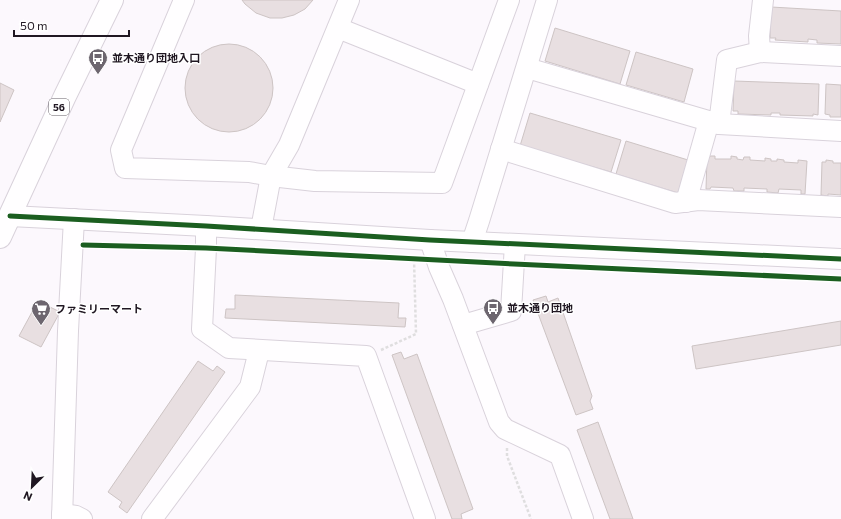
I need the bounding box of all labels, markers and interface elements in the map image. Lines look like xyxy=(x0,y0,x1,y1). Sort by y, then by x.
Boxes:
scale bar xyxy=(14,12,129,38)
text: 50 m xyxy=(20,18,48,32)
bus stop icon: 並木通り団地入口 xyxy=(87,47,109,75)
place label: 並木通り団地入口 xyxy=(112,51,200,64)
road number: 56 xyxy=(49,99,69,115)
bus stop icon: 並木通り団地 xyxy=(482,297,504,325)
supermarket icon: ファミリーマート xyxy=(30,298,52,326)
place label: 並木通り団地 xyxy=(507,301,573,314)
place label: ファミリーマート xyxy=(55,302,143,315)
north arrow xyxy=(12,467,52,507)
text: N xyxy=(21,489,34,504)

